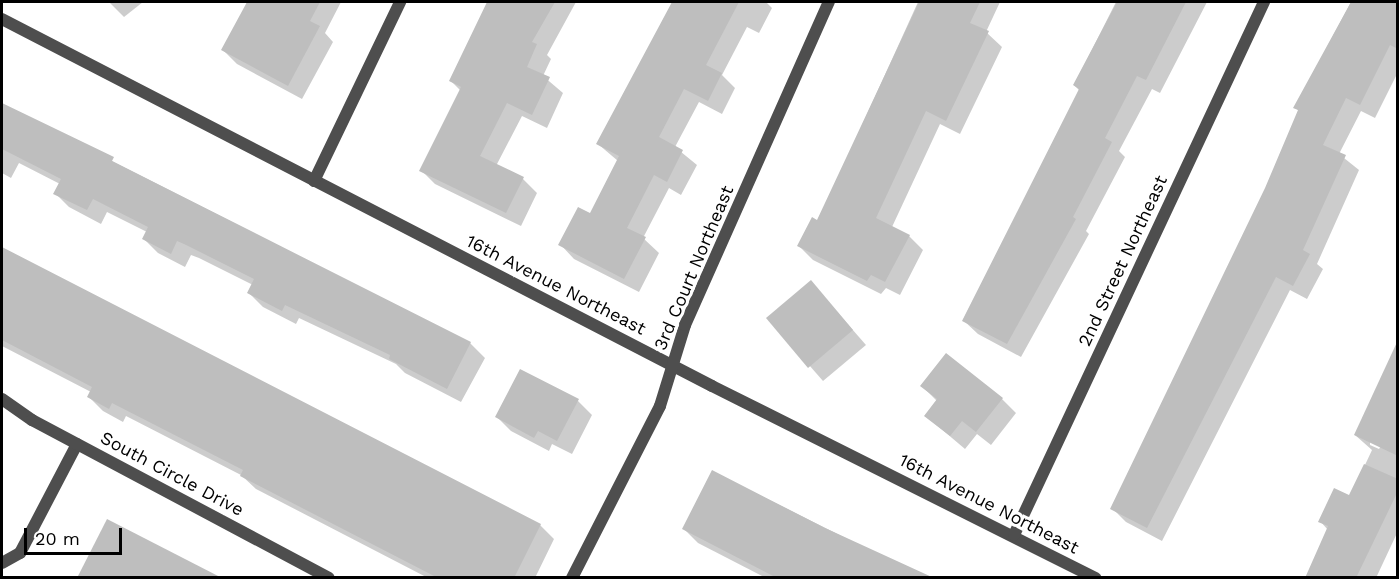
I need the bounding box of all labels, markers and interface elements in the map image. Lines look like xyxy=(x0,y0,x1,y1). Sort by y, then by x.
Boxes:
street label: 2nd Street Northeast xyxy=(1074,172,1172,350)
street label: 3rd Court Northeast xyxy=(650,182,738,354)
street label: 16th Avenue Northeast xyxy=(462,230,650,340)
street label: South Circle Drive xyxy=(97,427,247,521)
street label: 16th Avenue Northeast xyxy=(895,449,1083,559)
scale bar xyxy=(27,516,124,554)
text: 20 m xyxy=(35,528,80,549)

